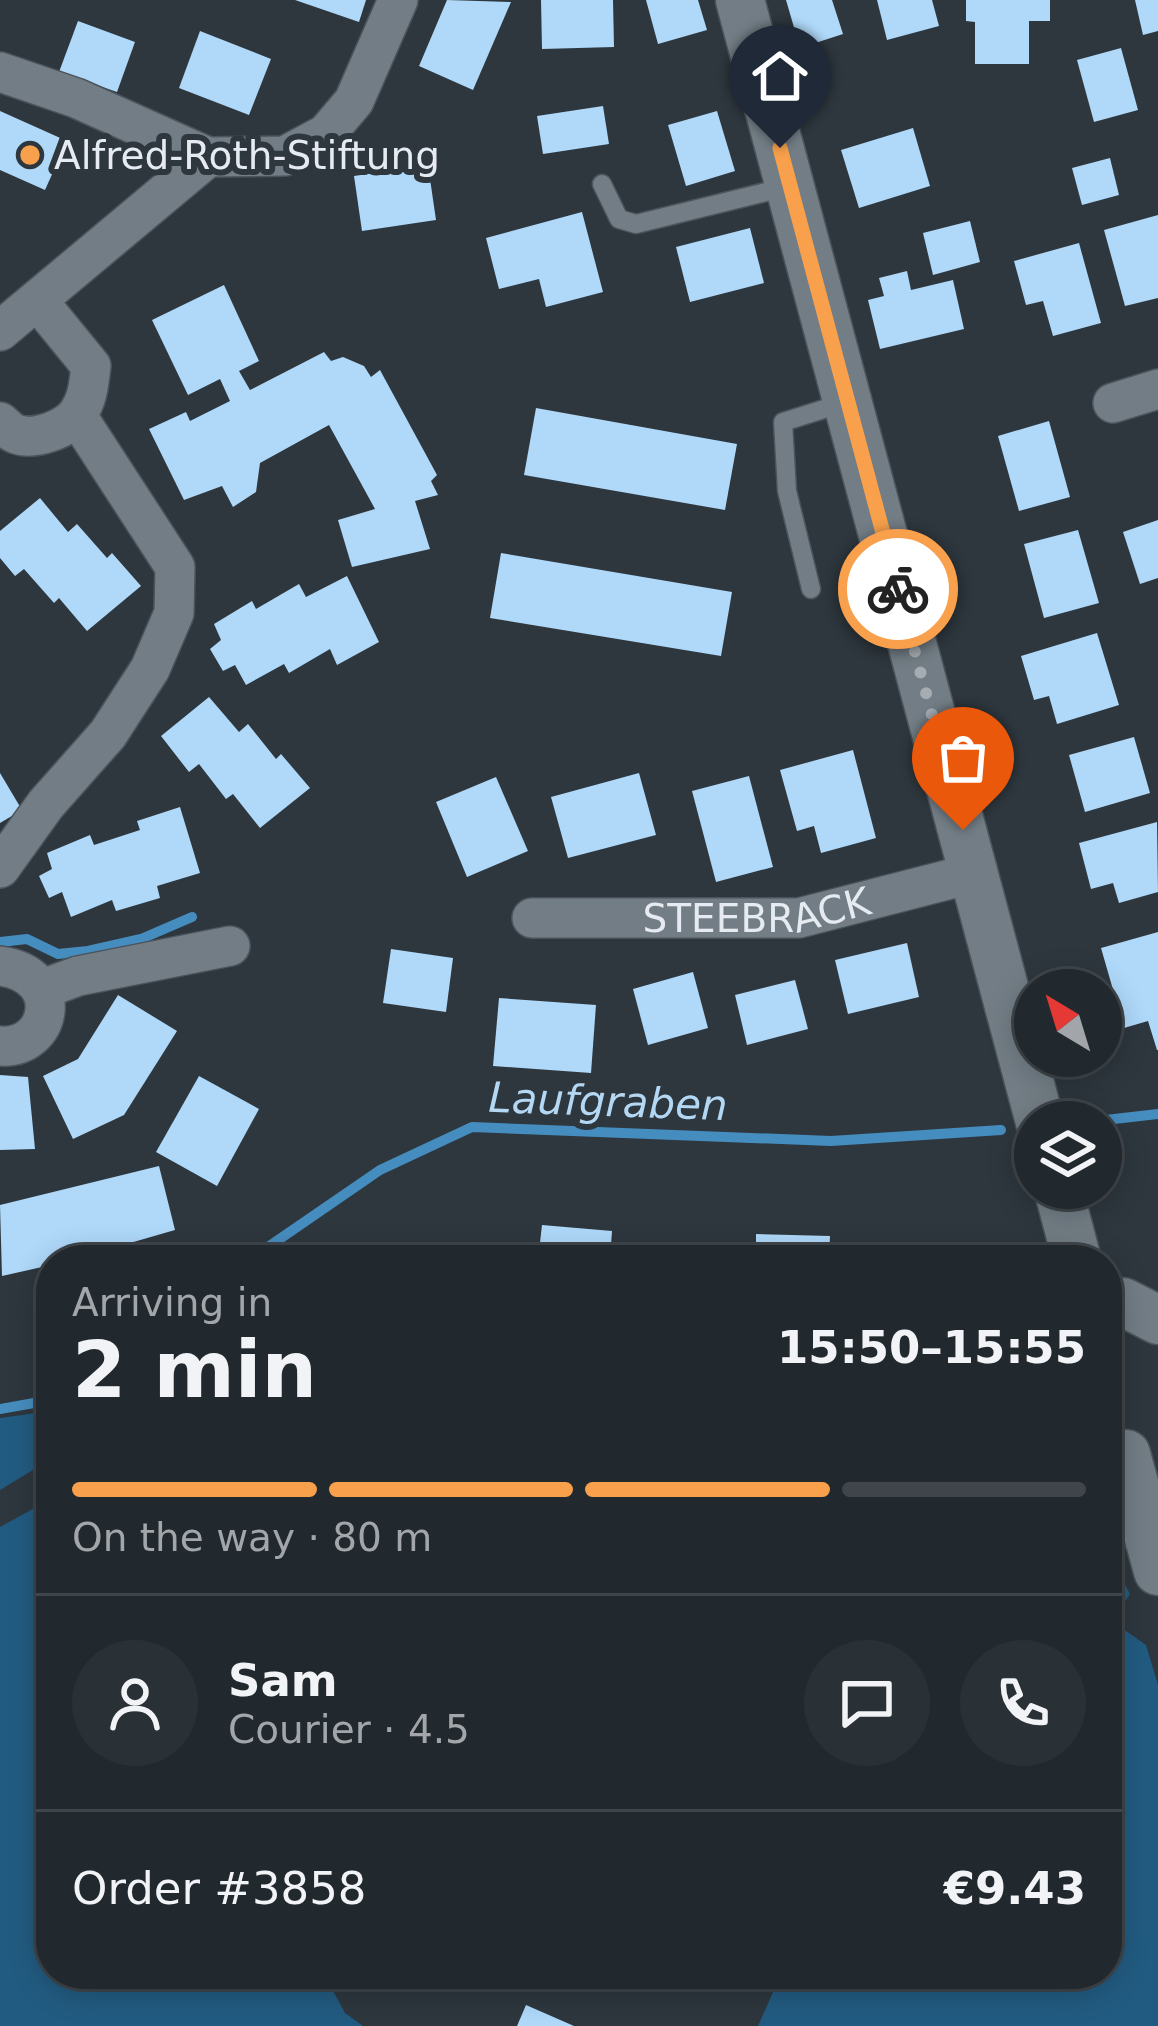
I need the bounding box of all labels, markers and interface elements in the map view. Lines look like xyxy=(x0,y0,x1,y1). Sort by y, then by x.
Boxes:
pin xyxy=(729,25,831,148)
icon: home xyxy=(747,43,813,109)
place label: Alfred-Roth-Stiftung xyxy=(54,133,440,178)
marker: Alfred-Roth-Stiftung xyxy=(17,142,43,168)
courier xyxy=(838,529,958,649)
icon: bike xyxy=(865,556,931,622)
pin xyxy=(912,707,1014,830)
icon: bag xyxy=(930,725,996,791)
street label: STEEBRACK xyxy=(642,878,876,942)
north arrow xyxy=(1014,969,1122,1077)
map controls xyxy=(1014,969,1122,1209)
water label: Laufgraben xyxy=(488,1073,728,1130)
button: layers xyxy=(1014,1101,1122,1209)
text: Arriving in xyxy=(72,1280,272,1325)
text: 15:50–15:55 xyxy=(777,1321,1086,1374)
text: 2 min xyxy=(72,1325,317,1415)
text: On the way · 80 m xyxy=(72,1515,432,1560)
button: person xyxy=(72,1640,198,1766)
button: chat xyxy=(804,1640,930,1766)
button: phone xyxy=(960,1640,1086,1766)
text: Sam xyxy=(228,1654,338,1707)
text: Courier · 4.5 xyxy=(228,1707,470,1752)
text: Order #3858 xyxy=(72,1862,366,1915)
text: €9.43 xyxy=(944,1862,1086,1915)

